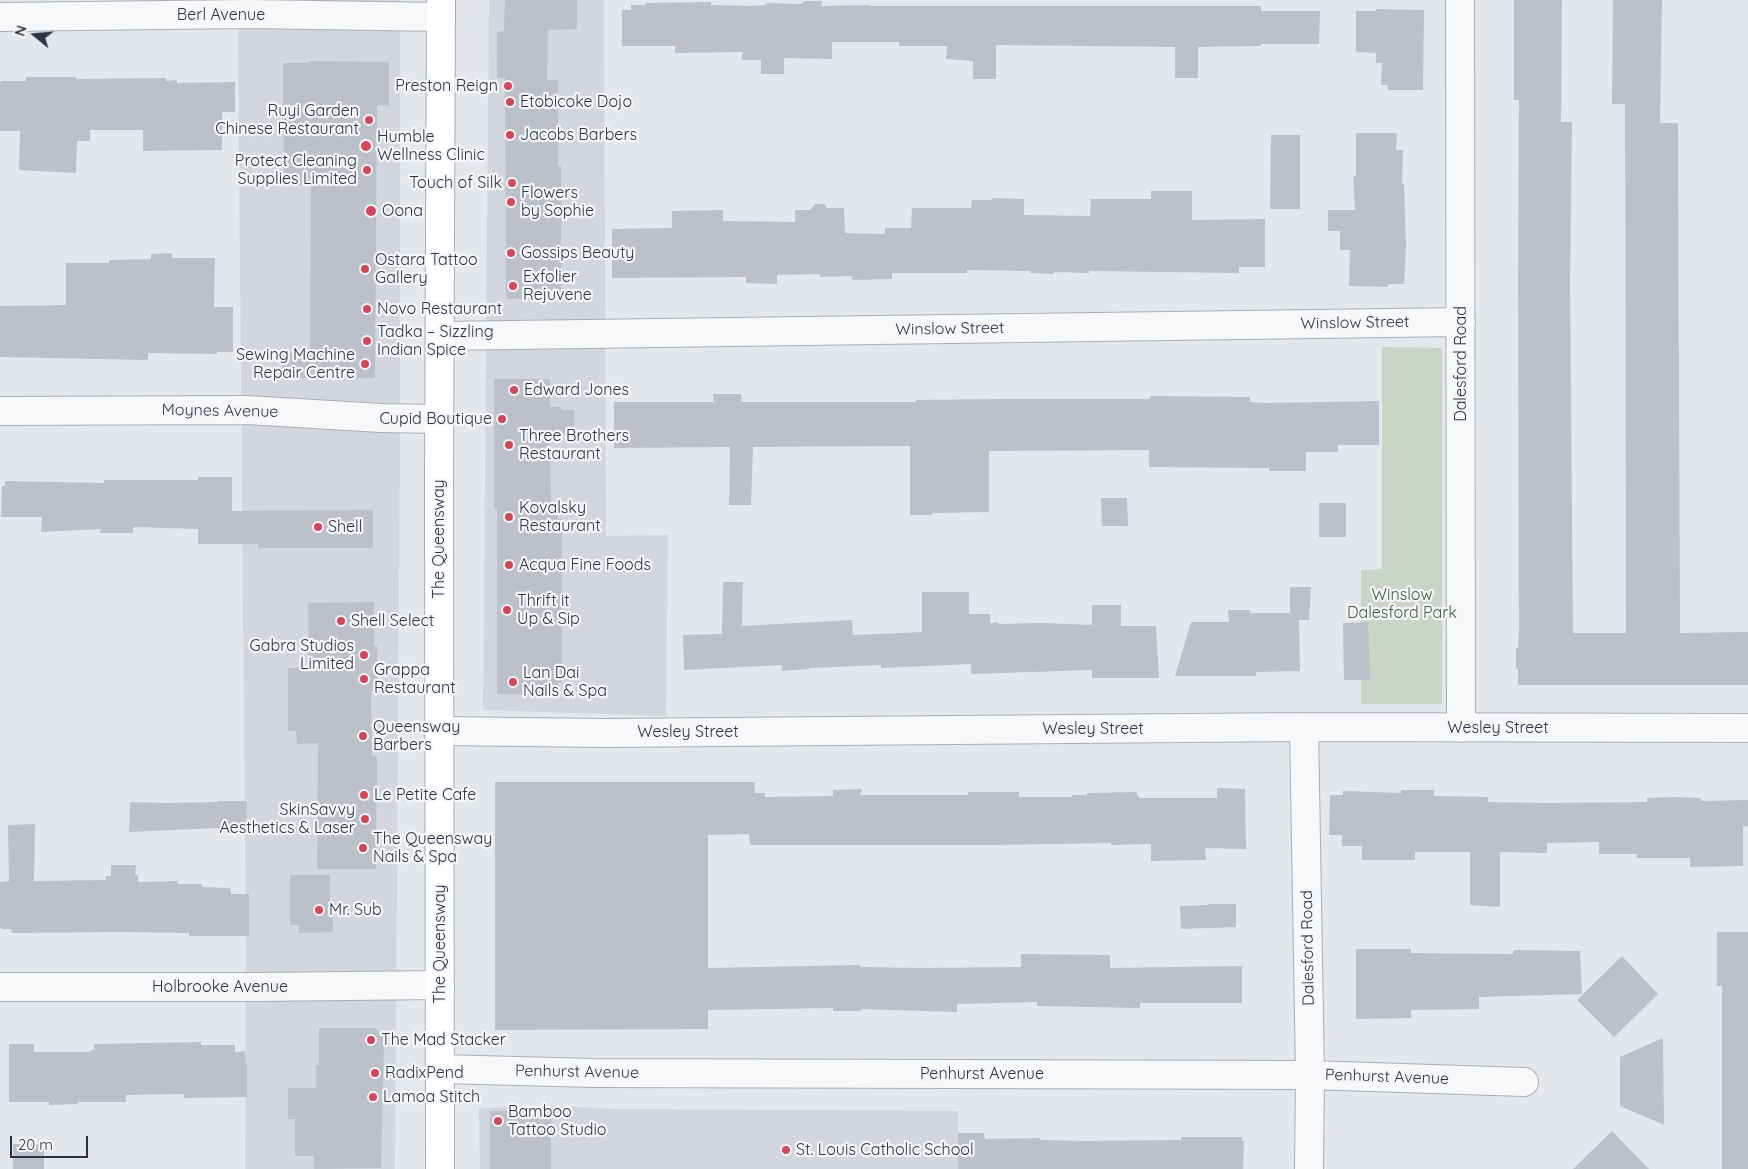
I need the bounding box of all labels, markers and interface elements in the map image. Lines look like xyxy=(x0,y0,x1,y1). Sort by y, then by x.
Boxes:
street label: Berl Avenue xyxy=(177,5,265,25)
north arrow xyxy=(10,10,60,60)
text: N xyxy=(11,23,31,38)
place label: Preston Reign xyxy=(395,76,498,96)
marker: Preston Reign xyxy=(502,80,514,92)
place label: Etobicoke Dojo xyxy=(520,92,632,112)
marker: Etobicoke Dojo xyxy=(504,96,516,108)
place label: Ruyi Garden Chinese Restaurant xyxy=(215,101,359,139)
marker: Ruyi Garden Chinese Restaurant xyxy=(363,114,375,126)
place label: Jacobs Barbers xyxy=(520,125,637,145)
place label: Humble Wellness Clinic xyxy=(377,127,485,165)
marker: Jacobs Barbers xyxy=(504,129,516,141)
marker: Humble Wellness Clinic xyxy=(359,139,373,153)
place label: Protect Cleaning Supplies Limited xyxy=(235,151,357,189)
marker: Protect Cleaning Supplies Limited xyxy=(361,164,373,176)
place label: Touch of Silk xyxy=(409,173,502,193)
marker: Touch of Silk xyxy=(506,177,518,189)
place label: Flowers by Sophie xyxy=(521,183,594,221)
marker: Flowers by Sophie xyxy=(505,196,517,208)
place label: Oona xyxy=(382,201,423,221)
marker: Oona xyxy=(364,204,378,218)
place label: Gossips Beauty xyxy=(521,243,634,263)
marker: Gossips Beauty xyxy=(505,247,517,259)
place label: Ostara Tattoo Gallery xyxy=(375,250,478,288)
marker: Ostara Tattoo Gallery xyxy=(359,263,371,275)
place label: Exfolier Rejuvene xyxy=(523,267,592,305)
marker: Exfolier Rejuvene xyxy=(507,280,519,292)
place label: Novo Restaurant xyxy=(377,299,502,319)
marker: Novo Restaurant xyxy=(361,303,373,315)
street label: Dalesford Road xyxy=(1451,306,1471,422)
street label: Winslow Street xyxy=(1300,312,1410,334)
street label: Winslow Street xyxy=(895,318,1005,340)
place label: Tadka – Sizzling Indian Spice xyxy=(377,322,494,360)
marker: Tadka – Sizzling Indian Spice xyxy=(361,335,373,347)
place label: Sewing Machine Repair Centre xyxy=(236,345,355,383)
marker: Sewing Machine Repair Centre xyxy=(359,358,371,370)
place label: Edward Jones xyxy=(524,380,629,400)
marker: Edward Jones xyxy=(508,384,520,396)
street label: Moynes Avenue xyxy=(161,400,279,422)
place label: Cupid Boutique xyxy=(379,409,492,429)
marker: Cupid Boutique xyxy=(496,413,508,425)
place label: Three Brothers Restaurant xyxy=(519,426,629,464)
marker: Three Brothers Restaurant xyxy=(503,439,515,451)
street label: The Queensway xyxy=(429,479,449,599)
place label: Kovalsky Restaurant xyxy=(519,498,601,536)
marker: Kovalsky Restaurant xyxy=(503,511,515,523)
place label: Shell xyxy=(328,517,362,537)
marker: Shell xyxy=(312,521,324,533)
place label: Acqua Fine Foods xyxy=(519,555,651,575)
marker: Acqua Fine Foods xyxy=(503,559,515,571)
park label: Winslow Dalesford Park xyxy=(1347,585,1457,623)
place label: Thrift it Up & Sip xyxy=(517,591,580,629)
marker: Thrift it Up & Sip xyxy=(501,604,513,616)
place label: Shell Select xyxy=(351,611,434,631)
marker: Shell Select xyxy=(335,615,347,627)
place label: Gabra Studios Limited xyxy=(249,636,354,674)
marker: Gabra Studios Limited xyxy=(358,649,370,661)
place label: Grappa Restaurant xyxy=(374,660,456,698)
place label: Lan Dai Nails & Spa xyxy=(523,663,607,701)
marker: Grappa Restaurant xyxy=(358,673,370,685)
marker: Lan Dai Nails & Spa xyxy=(507,676,519,688)
place label: Queensway Barbers xyxy=(373,717,460,755)
street label: Wesley Street xyxy=(1447,718,1549,738)
street label: Wesley Street xyxy=(1042,719,1144,739)
street label: Wesley Street xyxy=(637,722,739,742)
marker: Queensway Barbers xyxy=(357,730,369,742)
place label: Le Petite Cafe xyxy=(374,785,476,805)
marker: Le Petite Cafe xyxy=(358,789,370,801)
place label: SkinSavvy Aesthetics & Laser xyxy=(219,800,355,838)
marker: SkinSavvy Aesthetics & Laser xyxy=(359,813,371,825)
place label: The Queensway Nails & Spa xyxy=(373,829,492,867)
marker: The Queensway Nails & Spa xyxy=(357,842,369,854)
street label: The Queensway xyxy=(430,884,450,1004)
street label: Dalesford Road xyxy=(1297,890,1319,1006)
place label: Mr. Sub xyxy=(329,900,382,920)
marker: Mr. Sub xyxy=(313,904,325,916)
street label: Holbrooke Avenue xyxy=(152,977,288,997)
place label: The Mad Stacker xyxy=(381,1030,506,1050)
marker: The Mad Stacker xyxy=(365,1034,377,1046)
street label: Penhurst Avenue xyxy=(515,1061,639,1083)
place label: RadixPend xyxy=(385,1063,464,1083)
street label: Penhurst Avenue xyxy=(920,1064,1044,1084)
street label: Penhurst Avenue xyxy=(1325,1065,1449,1089)
marker: RadixPend xyxy=(369,1067,381,1079)
place label: Lamoa Stitch xyxy=(383,1087,480,1107)
marker: Lamoa Stitch xyxy=(367,1091,379,1103)
place label: Bamboo Tattoo Studio xyxy=(508,1102,607,1140)
marker: Bamboo Tattoo Studio xyxy=(492,1115,504,1127)
scale bar xyxy=(12,1126,90,1158)
text: 20 m xyxy=(18,1135,53,1154)
place label: St. Louis Catholic School xyxy=(796,1140,974,1160)
marker: St. Louis Catholic School xyxy=(780,1144,792,1156)

